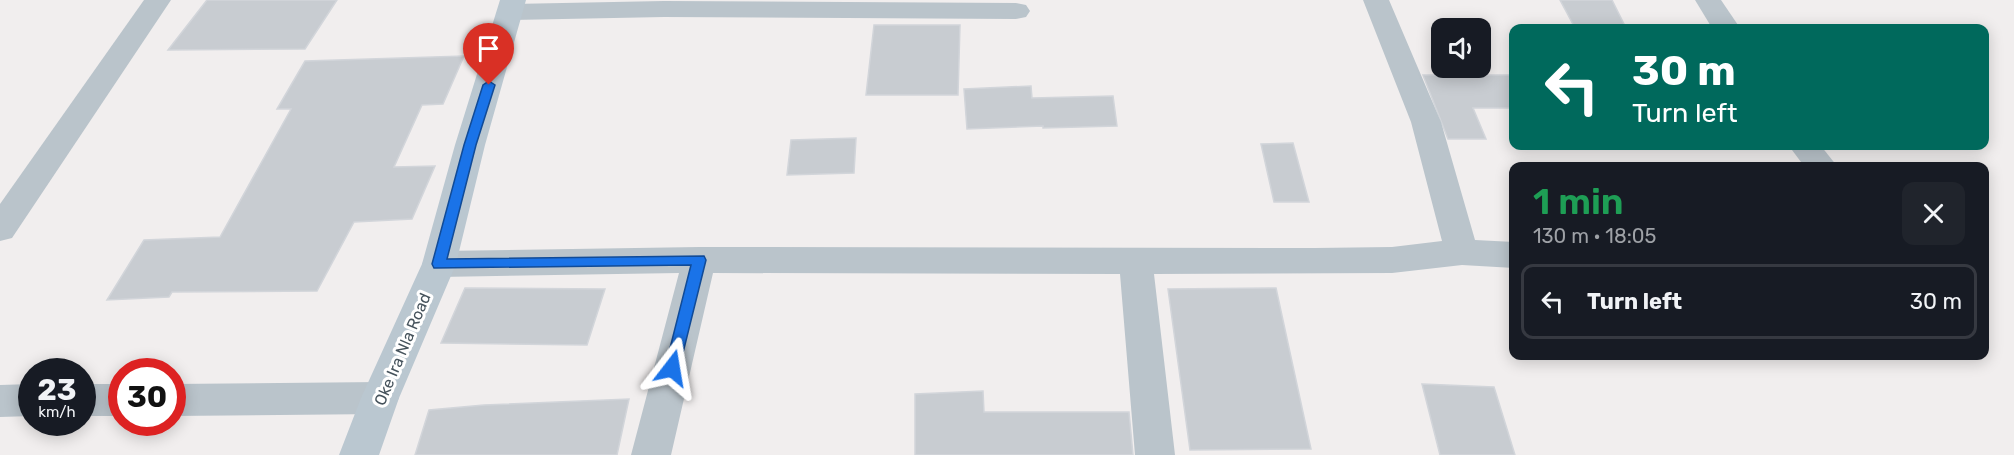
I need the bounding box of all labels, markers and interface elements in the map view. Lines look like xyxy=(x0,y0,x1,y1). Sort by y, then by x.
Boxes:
map controls xyxy=(1431,18,1491,78)
button: sound xyxy=(1431,18,1491,78)
pin xyxy=(463,23,514,85)
icon: arrive xyxy=(472,32,505,65)
text: 30 m xyxy=(1632,46,1736,96)
icon: left xyxy=(1533,48,1611,126)
text: Turn left xyxy=(1632,97,1737,129)
text: 1 min xyxy=(1533,180,1624,223)
button: close xyxy=(1902,182,1965,245)
text: 130 m · 18:05 xyxy=(1533,224,1656,248)
icon: left xyxy=(1536,285,1569,318)
text: Turn left xyxy=(1587,288,1682,315)
text: 30 m xyxy=(1910,288,1962,315)
street label: Oke Ira Nla Road xyxy=(370,290,435,408)
position arrow xyxy=(640,336,704,400)
speed limit sign: 30 xyxy=(108,358,186,436)
text: 23 xyxy=(37,372,77,408)
text: km/h xyxy=(38,403,76,421)

